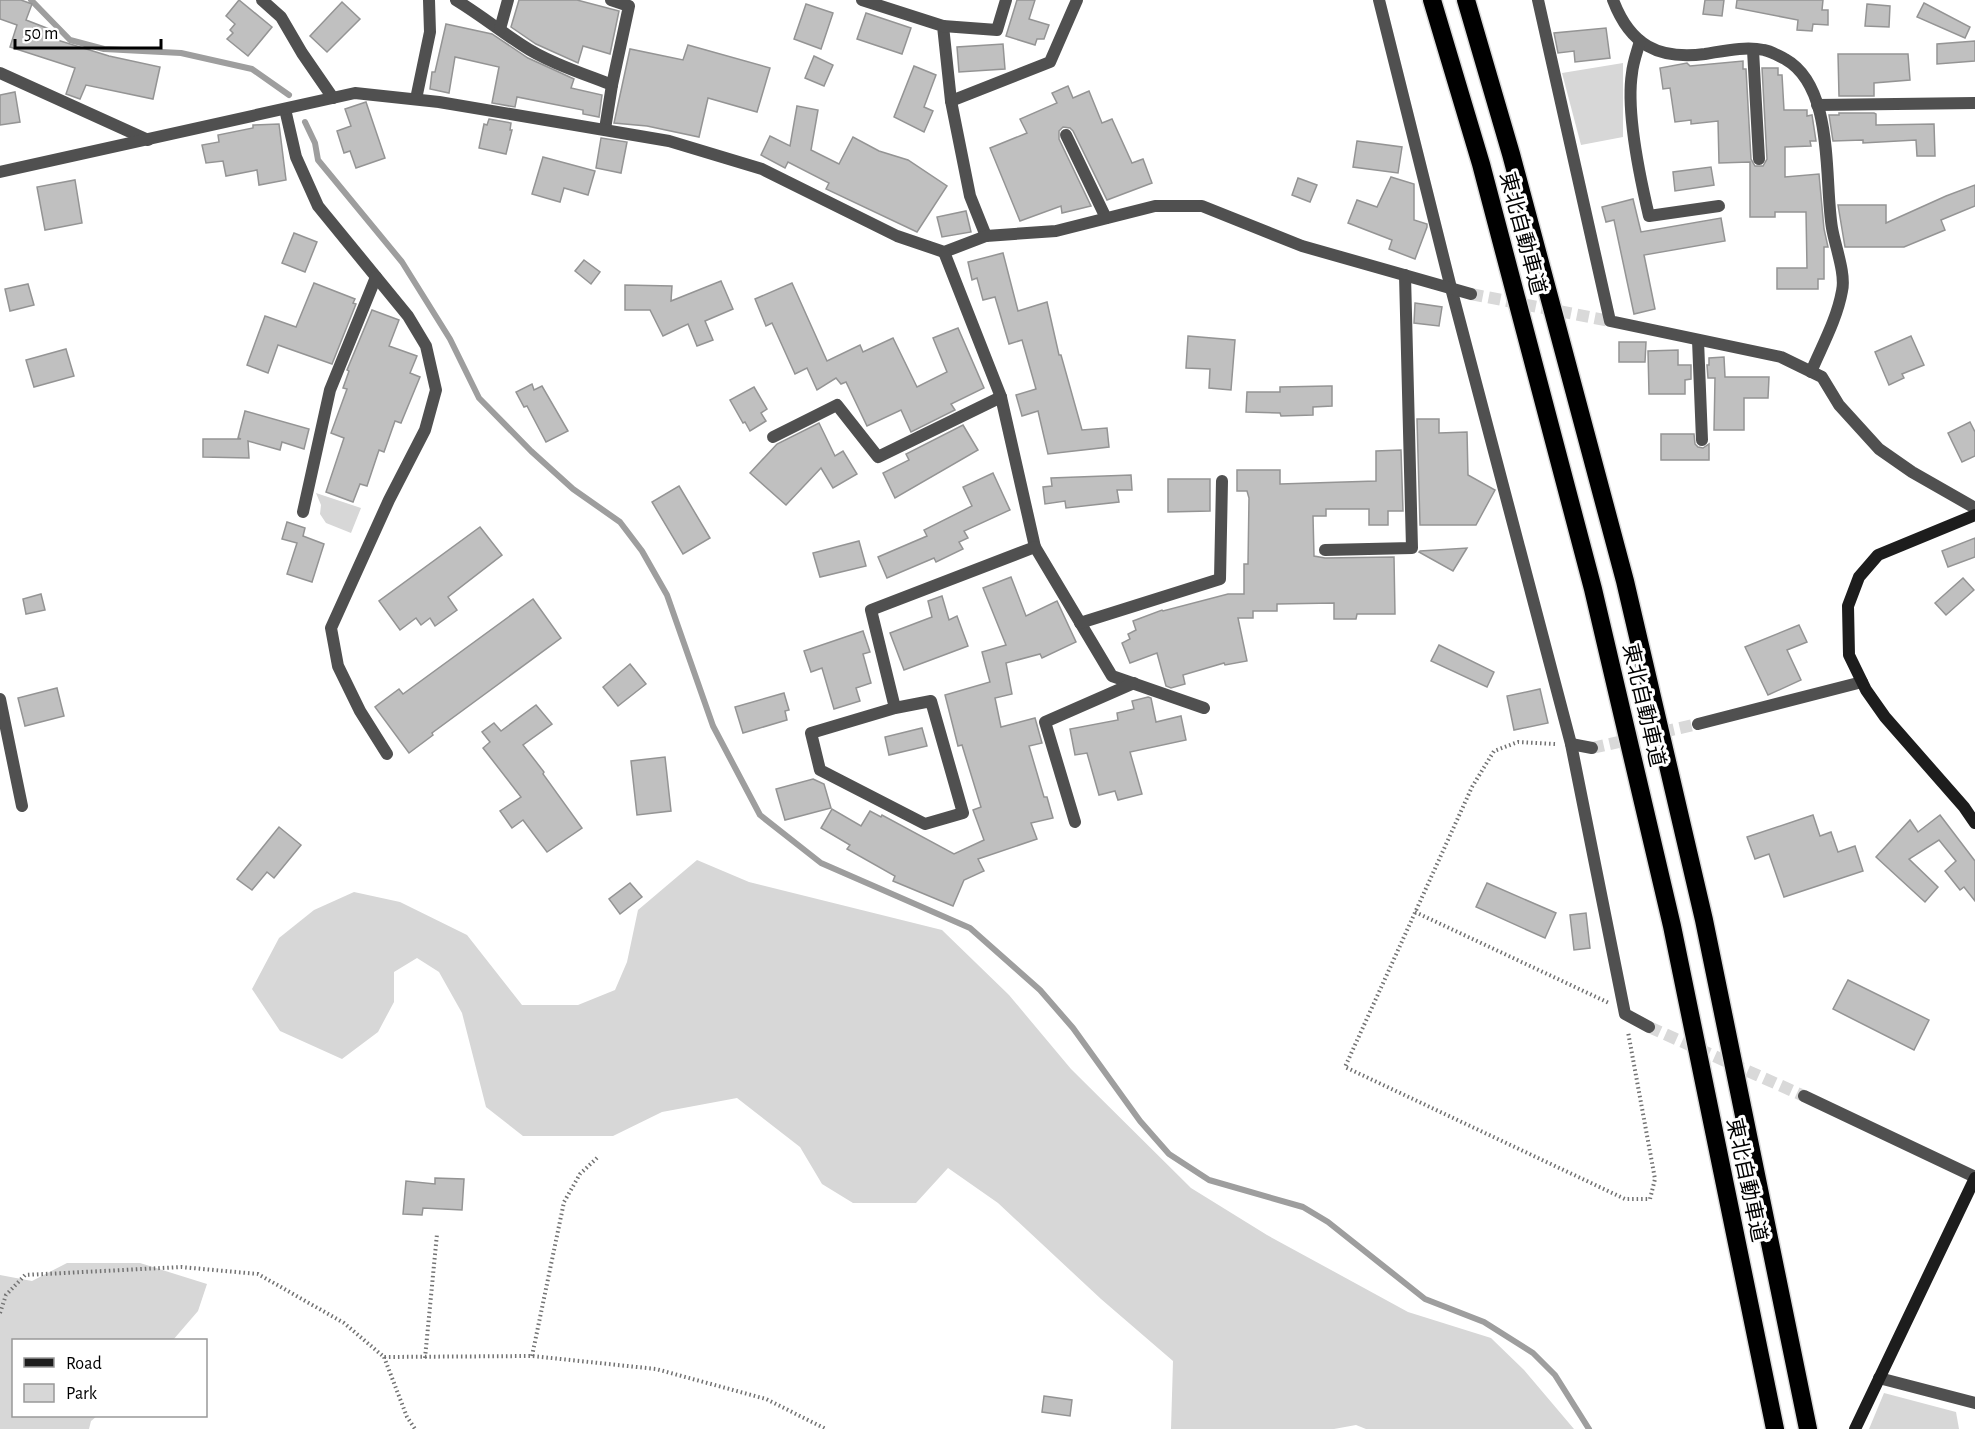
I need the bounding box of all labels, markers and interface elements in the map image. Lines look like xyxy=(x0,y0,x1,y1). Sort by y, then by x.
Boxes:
scale bar xyxy=(15,12,160,50)
text: 50 m xyxy=(24,25,58,43)
street label: 東北自動車道 xyxy=(1496,169,1550,297)
street label: 東北自動車道 xyxy=(1619,641,1669,769)
street label: 東北自動車道 xyxy=(1723,1116,1771,1244)
legend xyxy=(12,1339,207,1417)
text: Road xyxy=(66,1355,102,1373)
text: Park xyxy=(66,1385,98,1403)

